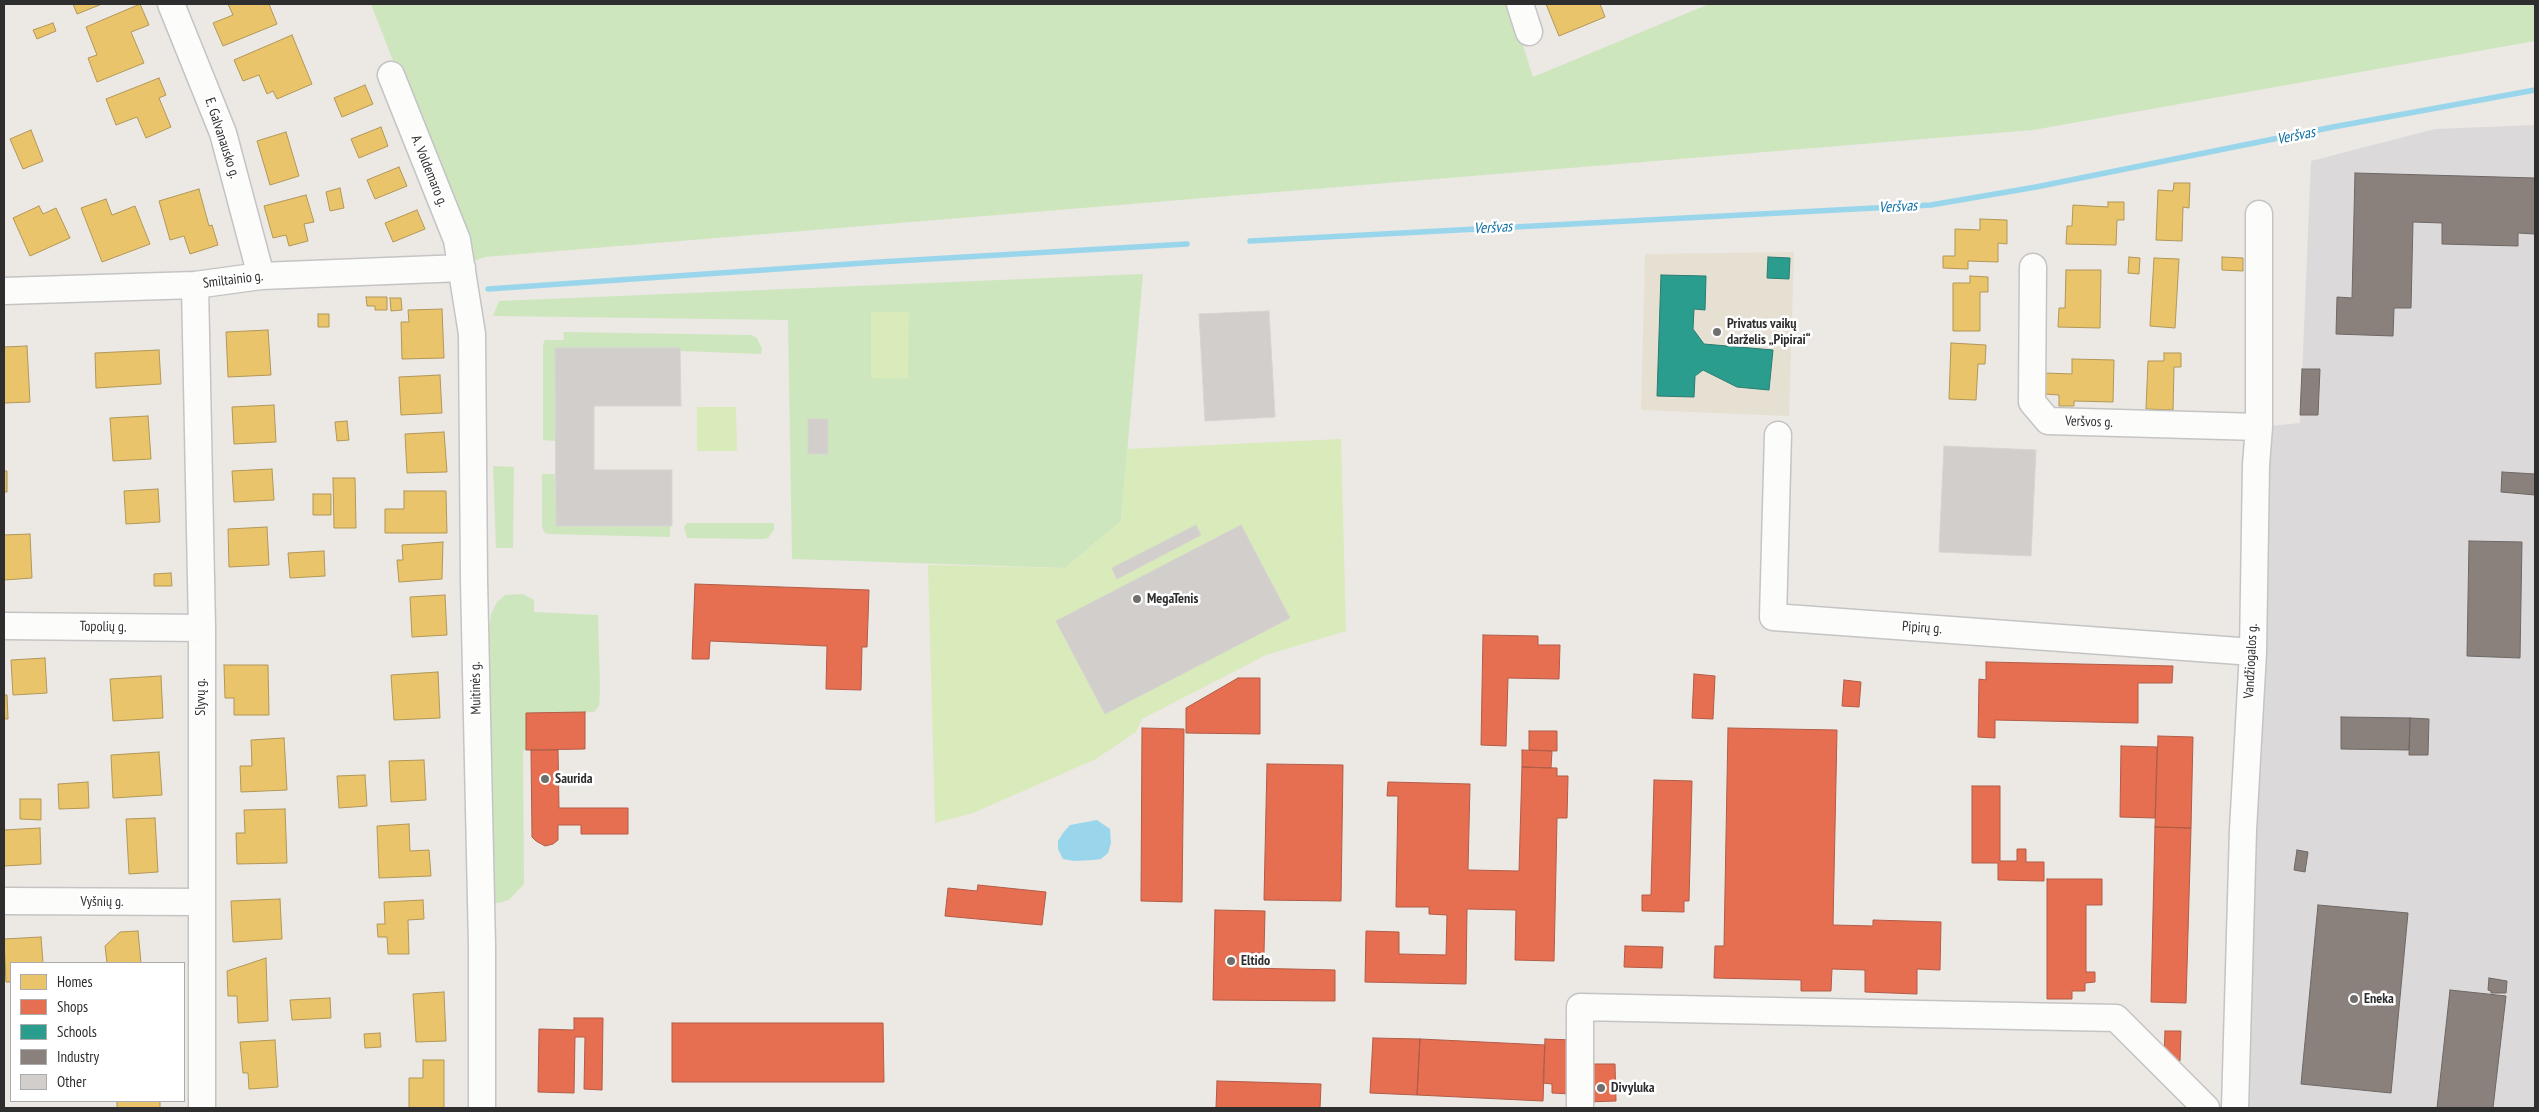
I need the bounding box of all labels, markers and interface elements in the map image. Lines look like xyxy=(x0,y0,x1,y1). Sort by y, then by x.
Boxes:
street label: E. Galvanausko g. xyxy=(201,96,243,180)
water label: Veršvas xyxy=(2275,123,2317,149)
street label: A. Voldemaro g. xyxy=(407,133,451,209)
water label: Veršvas xyxy=(1878,197,1918,217)
water label: Veršvas xyxy=(1473,218,1513,238)
street label: Smiltainio g. xyxy=(202,268,264,292)
place label: Privatus vaikų darželis „Pipirai“ xyxy=(1727,316,1811,348)
marker: Privatus vaikų darželis „Pipirai“ xyxy=(1711,326,1723,338)
street label: Veršvos g. xyxy=(2065,413,2113,431)
place label: MegaTenis xyxy=(1147,591,1198,607)
marker: MegaTenis xyxy=(1131,593,1143,605)
street label: Topolių g. xyxy=(79,618,127,636)
street label: Pipirų g. xyxy=(1902,618,1942,638)
street label: Vandžiogalos g. xyxy=(2241,623,2261,699)
street label: Muitinės g. xyxy=(467,661,485,715)
street label: Slyvų g. xyxy=(193,678,209,716)
place label: Saurida xyxy=(555,771,592,787)
marker: Saurida xyxy=(539,773,551,785)
street label: Vyšnių g. xyxy=(80,894,124,910)
place label: Eltido xyxy=(1241,953,1270,969)
marker: Eltido xyxy=(1225,955,1237,967)
legend xyxy=(10,962,185,1102)
text: Homes xyxy=(57,972,93,991)
place label: Eneka xyxy=(2364,991,2394,1007)
marker: Eneka xyxy=(2348,993,2360,1005)
text: Shops xyxy=(57,997,88,1016)
text: Schools xyxy=(57,1022,97,1041)
text: Industry xyxy=(57,1047,99,1066)
text: Other xyxy=(57,1072,86,1091)
place label: Divyluka xyxy=(1611,1080,1655,1096)
marker: Divyluka xyxy=(1595,1082,1607,1094)

